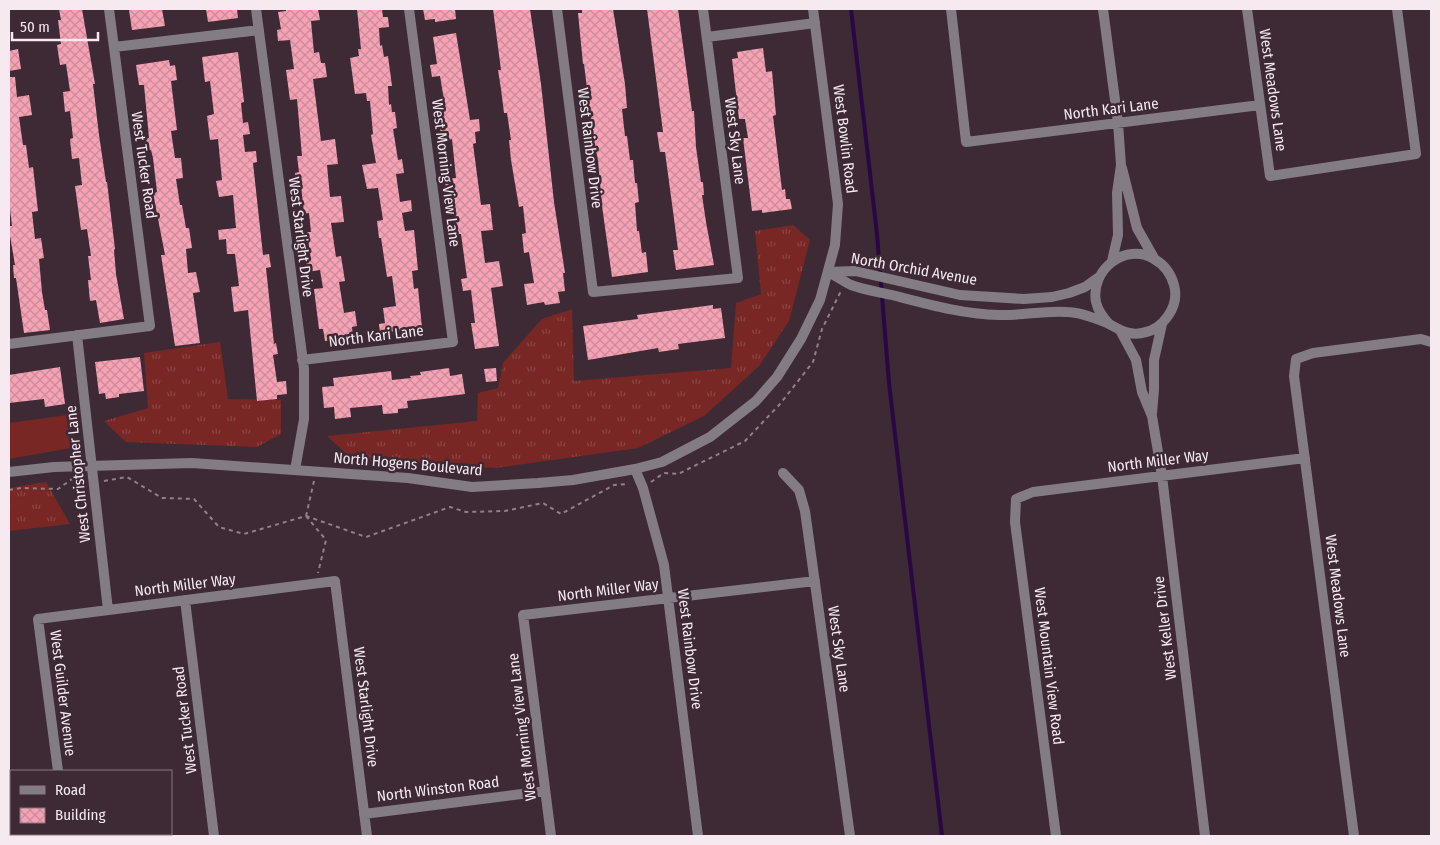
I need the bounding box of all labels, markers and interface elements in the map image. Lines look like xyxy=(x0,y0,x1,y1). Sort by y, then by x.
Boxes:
scale bar xyxy=(12,10,99,42)
text: 50 m xyxy=(20,18,50,36)
street label: West Meadows Lane xyxy=(1255,28,1291,152)
street label: West Bowlin Road xyxy=(829,84,861,194)
street label: West Rainbow Drive xyxy=(574,87,606,209)
street label: North Kari Lane xyxy=(1063,94,1159,124)
street label: West Sky Lane xyxy=(721,97,749,185)
street label: West Morning View Lane xyxy=(428,98,464,248)
street label: West Tucker Road xyxy=(128,110,160,220)
street label: West Starlight Drive xyxy=(285,176,317,298)
street label: North Orchid Avenue xyxy=(850,249,978,289)
street label: North Kari Lane xyxy=(328,321,424,351)
street label: West Christopher Lane xyxy=(62,404,94,544)
street label: North Miller Way xyxy=(1106,446,1210,476)
street label: North Hogens Boulevard xyxy=(333,449,483,479)
street label: West Meadows Lane xyxy=(1322,534,1354,658)
street label: North Miller Way xyxy=(133,570,237,600)
street label: North Miller Way xyxy=(556,575,660,605)
street label: West Keller Drive xyxy=(1150,575,1180,681)
street label: West Mountain View Road xyxy=(1030,586,1068,746)
street label: West Rainbow Drive xyxy=(674,588,706,710)
street label: West Sky Lane xyxy=(824,605,854,693)
street label: West Guilder Avenue xyxy=(46,629,80,757)
street label: West Starlight Drive xyxy=(350,646,382,768)
street label: West Morning View Lane xyxy=(504,652,540,802)
street label: West Tucker Road xyxy=(169,665,201,775)
legend xyxy=(10,770,172,835)
street label: North Winston Road xyxy=(376,773,500,805)
text: Road xyxy=(55,781,86,799)
text: Building xyxy=(55,806,106,824)

